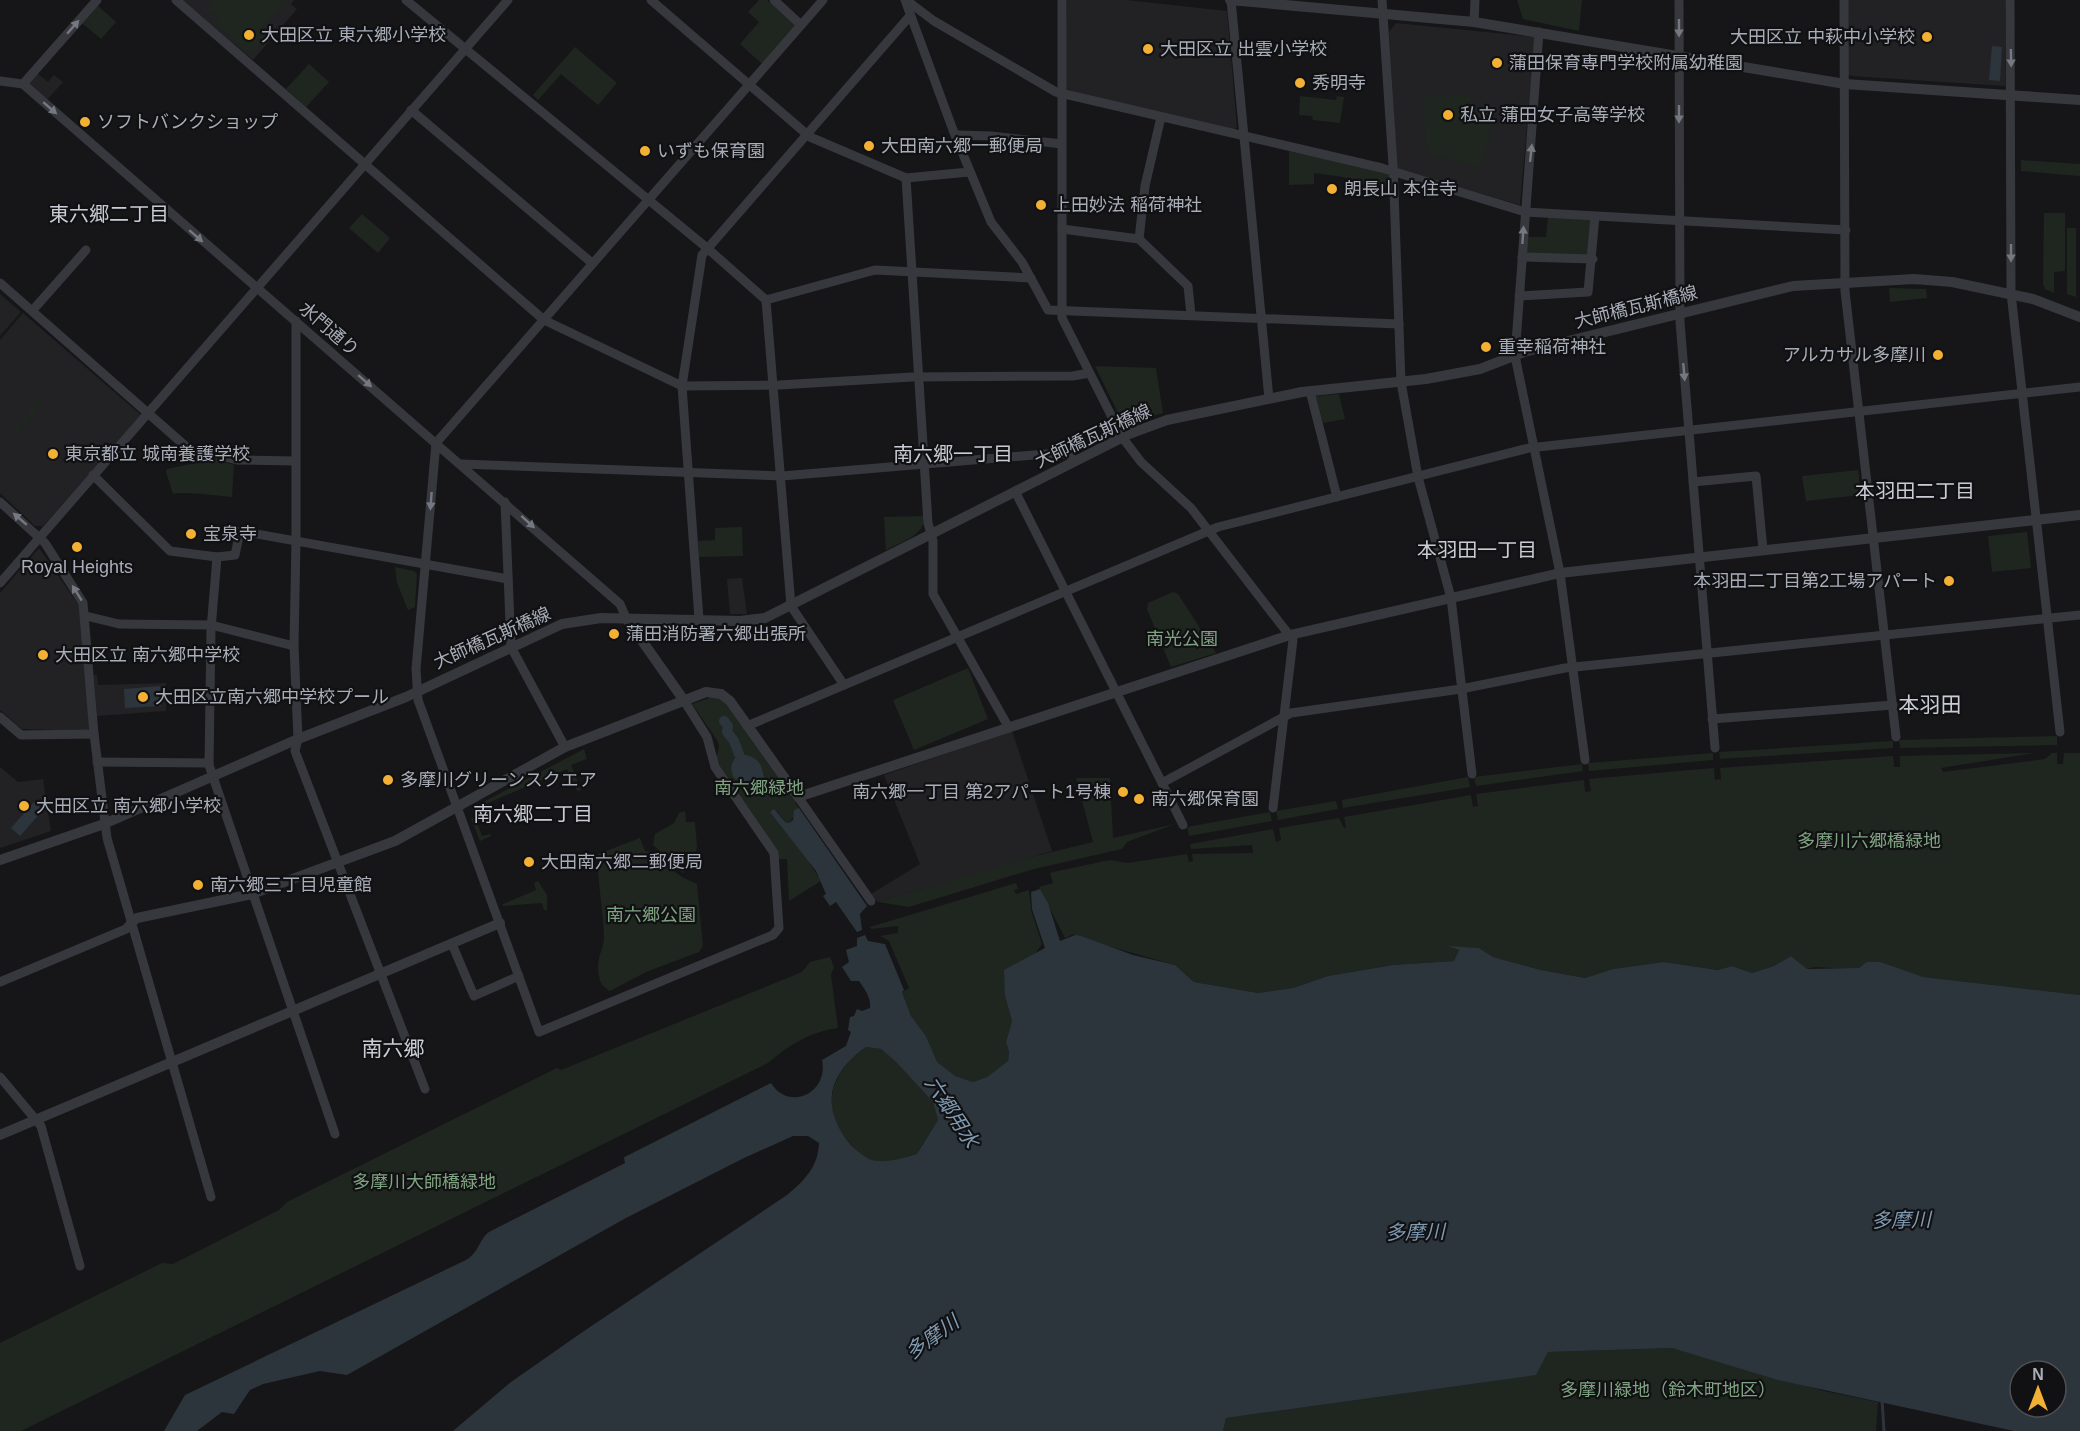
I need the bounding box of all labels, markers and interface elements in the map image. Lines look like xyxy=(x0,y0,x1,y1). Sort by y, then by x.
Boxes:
one-way arrow xyxy=(1674,18,1684,37)
one-way arrow xyxy=(66,20,79,35)
place label: 大田区立 東六郷小学校 xyxy=(261,25,446,45)
place label: 大田区立 中萩中小学校 xyxy=(1730,27,1915,47)
marker: 大田区立 東六郷小学校 xyxy=(242,28,256,42)
marker: 大田区立 中萩中小学校 xyxy=(1920,30,1934,44)
place label: 大田区立 出雲小学校 xyxy=(1160,39,1327,59)
marker: 大田区立 出雲小学校 xyxy=(1141,42,1155,56)
one-way arrow xyxy=(2006,49,2016,68)
place label: 蒲田保育専門学校附属幼稚園 xyxy=(1509,53,1743,73)
marker: 蒲田保育専門学校附属幼稚園 xyxy=(1490,56,1504,70)
place label: 秀明寺 xyxy=(1312,73,1366,93)
marker: 秀明寺 xyxy=(1293,76,1307,90)
one-way arrow xyxy=(42,101,57,114)
place label: 私立 蒲田女子高等学校 xyxy=(1460,105,1645,125)
one-way arrow xyxy=(1674,105,1684,124)
marker: 私立 蒲田女子高等学校 xyxy=(1441,108,1455,122)
place label: ソフトバンクショップ xyxy=(97,112,278,132)
marker: ソフトバンクショップ xyxy=(78,115,92,129)
place label: 大田南六郷一郵便局 xyxy=(881,136,1043,156)
marker: 大田南六郷一郵便局 xyxy=(862,139,876,153)
place label: いずも保育園 xyxy=(657,141,765,161)
marker: いずも保育園 xyxy=(638,144,652,158)
one-way arrow xyxy=(1526,144,1536,163)
place label: 朗長山 本住寺 xyxy=(1344,179,1457,199)
marker: 朗長山 本住寺 xyxy=(1325,182,1339,196)
place label: 上田妙法 稲荷神社 xyxy=(1053,195,1202,215)
marker: 上田妙法 稲荷神社 xyxy=(1034,198,1048,212)
district label: 東六郷二丁目 xyxy=(49,203,169,225)
one-way arrow xyxy=(1519,225,1528,244)
one-way arrow xyxy=(188,229,203,242)
one-way arrow xyxy=(2006,244,2016,263)
street label: 大師橋瓦斯橋線 xyxy=(1572,282,1700,332)
street label: 水門通り xyxy=(295,298,363,360)
place label: 重幸稲荷神社 xyxy=(1498,337,1606,357)
marker: 重幸稲荷神社 xyxy=(1479,340,1493,354)
place label: アルカサル多摩川 xyxy=(1783,345,1926,365)
marker: アルカサル多摩川 xyxy=(1931,348,1945,362)
one-way arrow xyxy=(1680,362,1689,381)
one-way arrow xyxy=(357,374,372,387)
street label: 大師橋瓦斯橋線 xyxy=(1032,400,1154,472)
district label: 南六郷一丁目 xyxy=(893,443,1013,465)
place label: 東京都立 城南養護学校 xyxy=(65,444,250,464)
marker: 東京都立 城南養護学校 xyxy=(46,447,60,461)
district label: 本羽田二丁目 xyxy=(1855,480,1975,502)
one-way arrow xyxy=(426,491,436,510)
one-way arrow xyxy=(13,513,28,526)
one-way arrow xyxy=(520,515,535,528)
place label: 宝泉寺 xyxy=(203,524,257,544)
marker: 宝泉寺 xyxy=(184,527,198,541)
district label: 本羽田一丁目 xyxy=(1417,539,1537,561)
marker: Royal Heights xyxy=(70,540,84,554)
place label: Royal Heights xyxy=(21,557,133,577)
place label: 本羽田二丁目第2工場アパート xyxy=(1693,571,1937,591)
marker: 本羽田二丁目第2工場アパート xyxy=(1942,574,1956,588)
one-way arrow xyxy=(72,585,83,602)
street label: 大師橋瓦斯橋線 xyxy=(430,603,554,673)
place label: 蒲田消防署六郷出張所 xyxy=(626,624,806,644)
marker: 蒲田消防署六郷出張所 xyxy=(607,627,621,641)
park label: 南光公園 xyxy=(1146,629,1218,649)
place label: 大田区立 南六郷中学校 xyxy=(55,645,240,665)
marker: 大田区立 南六郷中学校 xyxy=(36,648,50,662)
place label: 大田区立南六郷中学校プール xyxy=(155,687,389,707)
marker: 大田区立南六郷中学校プール xyxy=(136,690,150,704)
district label: 本羽田 xyxy=(1899,693,1962,716)
place label: 多摩川グリーンスクエア xyxy=(400,770,597,790)
marker: 多摩川グリーンスクエア xyxy=(381,773,395,787)
park label: 南六郷緑地 xyxy=(714,778,804,798)
place label: 南六郷一丁目 第2アパート1号棟 xyxy=(852,782,1111,802)
marker: 南六郷一丁目 第2アパート1号棟 xyxy=(1116,785,1130,799)
place label: 南六郷保育園 xyxy=(1151,789,1259,809)
marker: 南六郷保育園 xyxy=(1132,792,1146,806)
place label: 大田区立 南六郷小学校 xyxy=(36,796,221,816)
marker: 大田区立 南六郷小学校 xyxy=(17,799,31,813)
district label: 南六郷二丁目 xyxy=(473,803,593,825)
park label: 多摩川六郷橋緑地 xyxy=(1797,831,1941,851)
place label: 大田南六郷二郵便局 xyxy=(541,852,703,872)
marker: 大田南六郷二郵便局 xyxy=(522,855,536,869)
place label: 南六郷三丁目児童館 xyxy=(210,875,372,895)
marker: 南六郷三丁目児童館 xyxy=(191,878,205,892)
park label: 南六郷公園 xyxy=(606,905,696,925)
district label: 南六郷 xyxy=(362,1037,425,1060)
water label: 六郷用水 xyxy=(921,1072,984,1153)
park label: 多摩川大師橋緑地 xyxy=(352,1172,496,1192)
water label: 多摩川 xyxy=(1871,1208,1933,1232)
water label: 多摩川 xyxy=(1385,1220,1447,1244)
water label: 多摩川 xyxy=(901,1309,964,1364)
north arrow xyxy=(2008,1359,2068,1419)
text: N xyxy=(2032,1366,2044,1383)
park label: 多摩川緑地（鈴木町地区） xyxy=(1560,1380,1776,1400)

